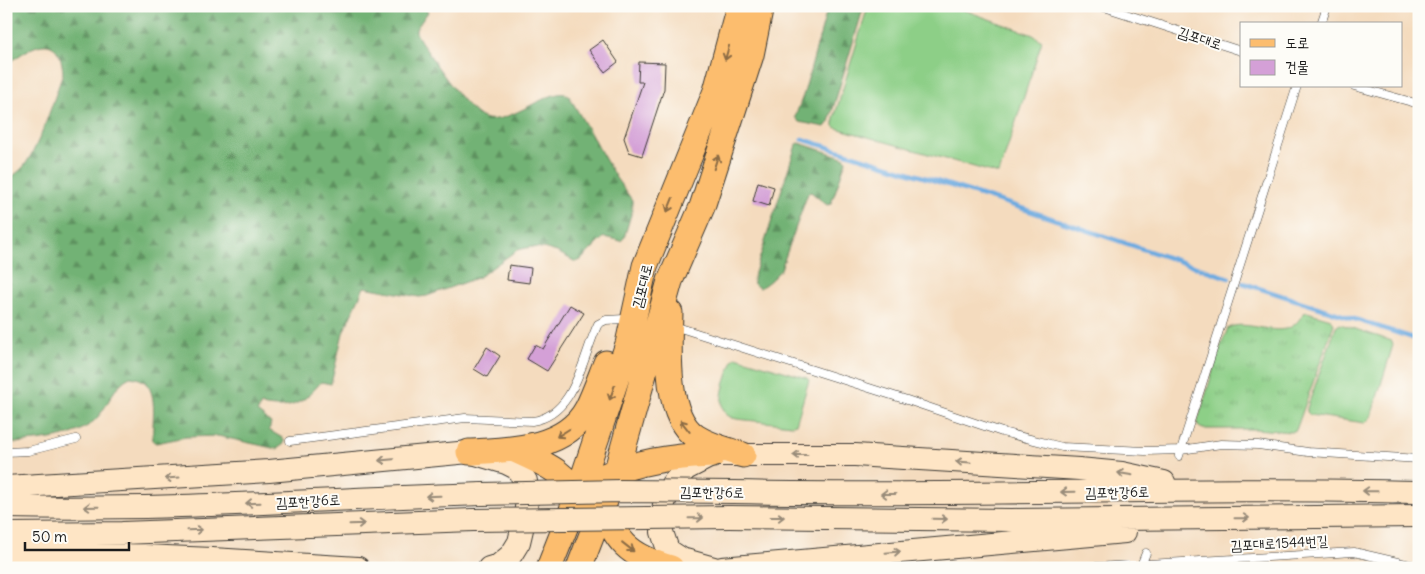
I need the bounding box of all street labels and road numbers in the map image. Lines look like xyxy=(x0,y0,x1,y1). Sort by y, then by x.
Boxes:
street label: 김포대로 xyxy=(1176,22,1224,54)
street label: 김포대로 xyxy=(628,262,656,310)
street label: 김포한강6로 xyxy=(680,482,744,502)
street label: 김포한강6로 xyxy=(1085,482,1149,502)
street label: 김포한강6로 xyxy=(275,490,341,512)
street label: 김포대로1544번길 xyxy=(1230,531,1329,555)

